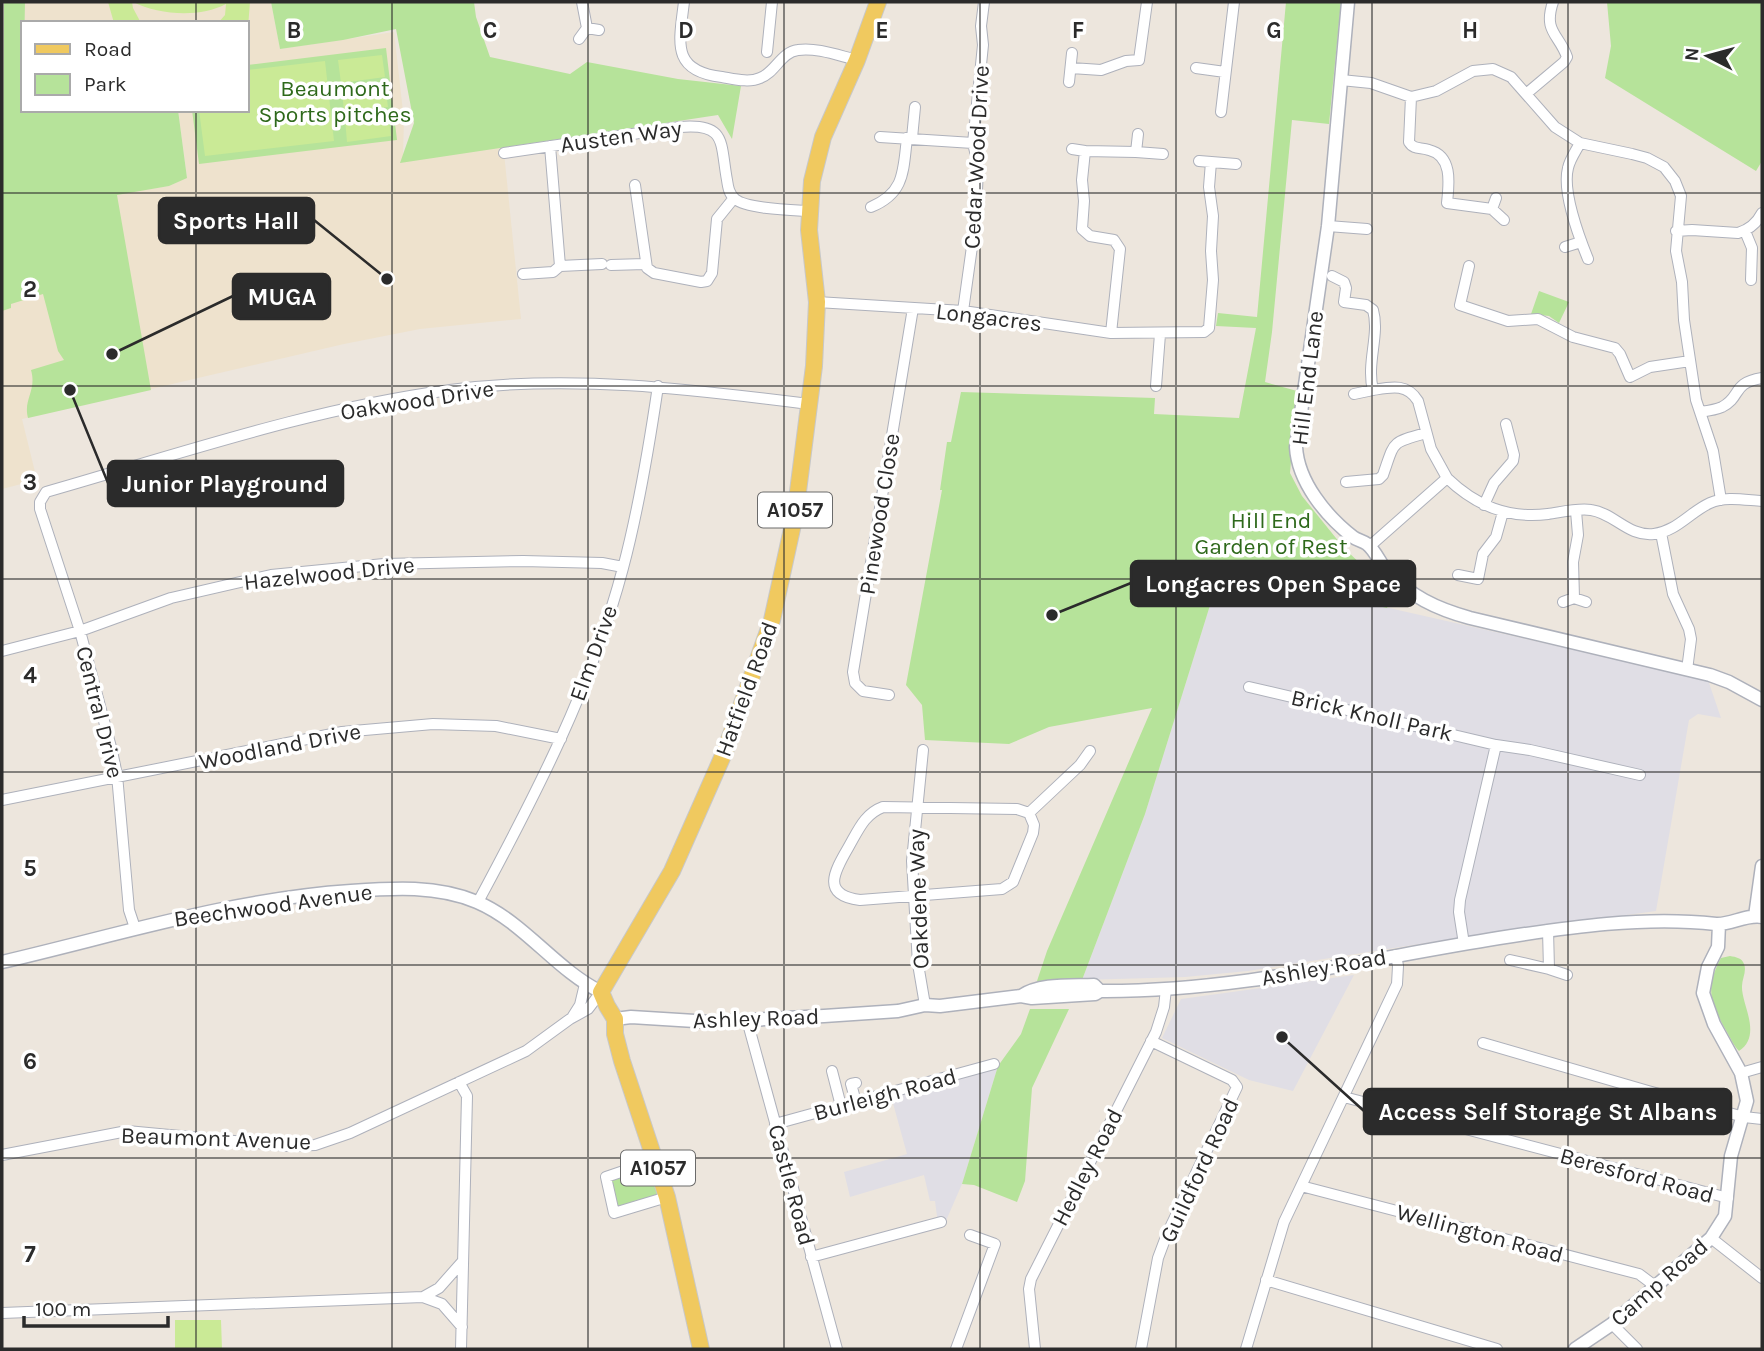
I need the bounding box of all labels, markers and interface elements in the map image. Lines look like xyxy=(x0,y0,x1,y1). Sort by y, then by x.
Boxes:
text: B xyxy=(287,17,301,44)
text: C xyxy=(483,17,497,44)
text: D xyxy=(678,17,694,44)
text: E xyxy=(875,17,889,44)
text: F xyxy=(1072,17,1084,44)
text: G xyxy=(1266,17,1282,44)
text: H xyxy=(1462,17,1478,44)
legend xyxy=(21,21,248,112)
north arrow xyxy=(1673,21,1743,91)
text: Road xyxy=(84,37,132,61)
text: N xyxy=(1680,46,1704,62)
street label: Cedar Wood Drive xyxy=(958,65,995,249)
text: Park xyxy=(84,72,127,96)
park label: Beaumont Sports pitches xyxy=(258,75,412,128)
street label: Austen Way xyxy=(559,115,684,158)
callout: Sports Hall xyxy=(159,198,314,243)
text: Sports Hall xyxy=(173,207,299,235)
callout: MUGA xyxy=(233,274,330,319)
text: 2 xyxy=(23,276,37,303)
text: MUGA xyxy=(248,283,316,311)
street label: Longacres xyxy=(934,298,1044,337)
street label: Hill End Lane xyxy=(1286,309,1329,447)
street label: Oakwood Drive xyxy=(338,375,496,426)
street label: Pinewood Close xyxy=(853,431,906,597)
callout: Junior Playground xyxy=(108,461,343,506)
text: 3 xyxy=(23,469,37,496)
text: Junior Playground xyxy=(122,470,328,498)
road number: A1057 xyxy=(758,492,832,528)
park label: Hill End Garden of Rest xyxy=(1194,507,1348,560)
street label: Hazelwood Drive xyxy=(242,551,416,596)
callout: Longacres Open Space xyxy=(1131,561,1415,606)
text: Longacres Open Space xyxy=(1145,570,1401,598)
street label: Elm Drive xyxy=(564,602,623,705)
street label: Hatfield Road xyxy=(710,618,783,760)
street label: Central Drive xyxy=(70,643,129,781)
text: 4 xyxy=(23,662,37,689)
street label: Brick Knoll Park xyxy=(1288,684,1455,747)
street label: Woodland Drive xyxy=(197,718,363,775)
street label: Oakdene Way xyxy=(903,828,934,970)
text: 5 xyxy=(23,855,37,882)
street label: Beechwood Avenue xyxy=(172,878,374,933)
street label: Ashley Road xyxy=(1259,943,1389,992)
street label: Ashley Road xyxy=(692,1003,820,1034)
text: 6 xyxy=(23,1048,37,1075)
street label: Burleigh Road xyxy=(811,1062,960,1127)
callout: Access Self Storage St Albans xyxy=(1364,1089,1731,1134)
street label: Guildford Road xyxy=(1154,1094,1245,1247)
text: Access Self Storage St Albans xyxy=(1379,1098,1717,1126)
street label: Hedley Road xyxy=(1046,1104,1129,1230)
street label: Beaumont Avenue xyxy=(120,1122,312,1155)
street label: Castle Road xyxy=(762,1122,821,1249)
street label: Beresford Road xyxy=(1557,1142,1717,1209)
road number: A1057 xyxy=(621,1150,695,1186)
street label: Wellington Road xyxy=(1393,1198,1566,1269)
street label: Camp Road xyxy=(1605,1233,1714,1332)
text: 7 xyxy=(24,1241,36,1268)
scale bar xyxy=(24,1284,168,1328)
text: 100 m xyxy=(35,1297,92,1321)

